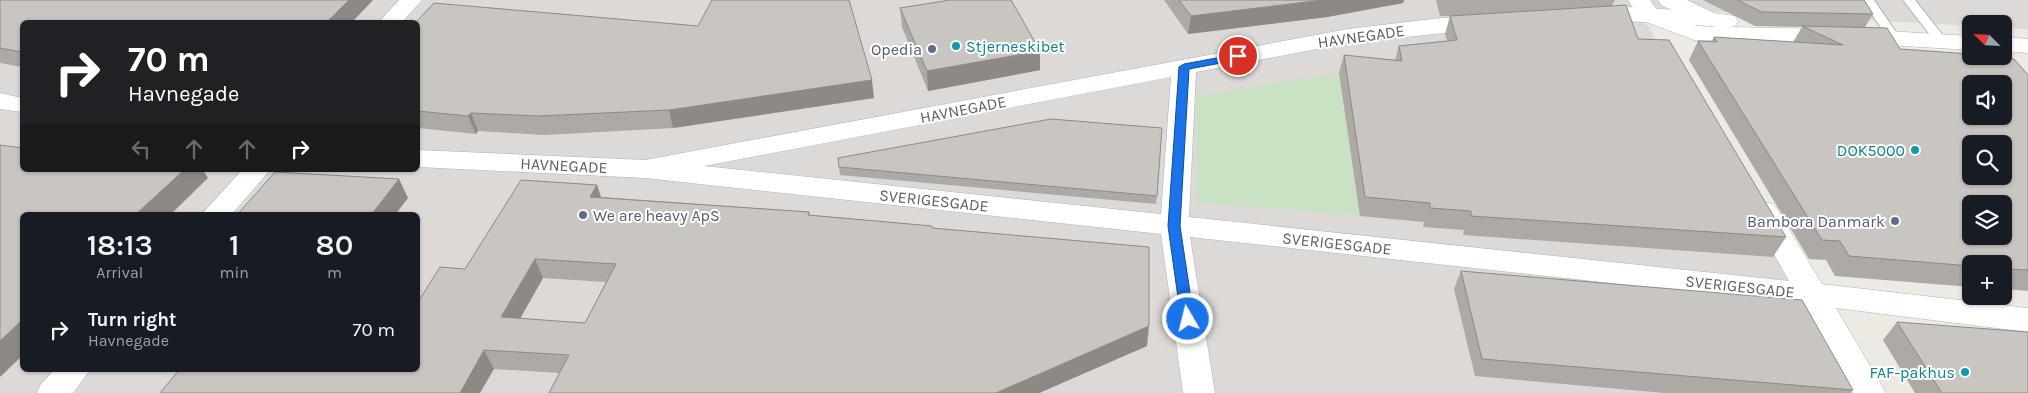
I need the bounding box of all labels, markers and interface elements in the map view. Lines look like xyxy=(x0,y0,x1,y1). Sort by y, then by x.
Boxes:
north arrow xyxy=(1962,15,2012,65)
map controls xyxy=(1962,15,2012,305)
street label: HAVNEGADE xyxy=(1316,21,1406,52)
pin xyxy=(1217,35,1259,77)
place label: Stjerneskibet xyxy=(966,37,1064,56)
text: 70 m xyxy=(128,39,210,80)
icon: right xyxy=(45,40,110,105)
place label: Opedia xyxy=(871,40,922,59)
marker: Stjerneskibet xyxy=(950,40,962,52)
icon: arrive xyxy=(1224,42,1252,70)
marker: Opedia xyxy=(926,43,938,55)
button: sound xyxy=(1962,75,2012,125)
text: Havnegade xyxy=(128,81,239,107)
street label: HAVNEGADE xyxy=(918,92,1008,127)
icon: left xyxy=(127,135,155,163)
icon: ahead xyxy=(180,135,208,163)
icon: ahead xyxy=(233,135,261,163)
icon: right xyxy=(286,135,314,163)
button: search xyxy=(1962,135,2012,185)
place label: DOK5000 xyxy=(1837,141,1905,160)
marker: DOK5000 xyxy=(1909,144,1921,156)
street label: HAVNEGADE xyxy=(520,154,608,177)
street label: SVERIGESGADE xyxy=(878,185,990,216)
button: layers xyxy=(1962,195,2012,245)
place label: We are heavy ApS xyxy=(593,206,720,225)
marker: We are heavy ApS xyxy=(577,209,589,221)
place label: Bambora Danmark xyxy=(1747,212,1885,231)
marker: Bambora Danmark xyxy=(1889,215,1901,227)
text: 18:13 xyxy=(87,227,153,263)
text: 1 xyxy=(229,227,239,263)
text: 80 xyxy=(316,227,353,263)
street label: SVERIGESGADE xyxy=(1281,228,1393,259)
button: + xyxy=(1962,255,2012,305)
text: Arrival xyxy=(96,263,143,282)
text: min xyxy=(220,263,249,282)
text: m xyxy=(327,263,342,282)
street label: SVERIGESGADE xyxy=(1684,271,1796,302)
position arrow xyxy=(1161,292,1213,344)
text: Turn right xyxy=(88,309,177,331)
icon: right xyxy=(45,316,73,344)
text: 70 m xyxy=(353,319,395,341)
text: Havnegade xyxy=(88,331,169,350)
place label: FAF-pakhus xyxy=(1869,363,1955,382)
marker: FAF-pakhus xyxy=(1959,366,1971,378)

